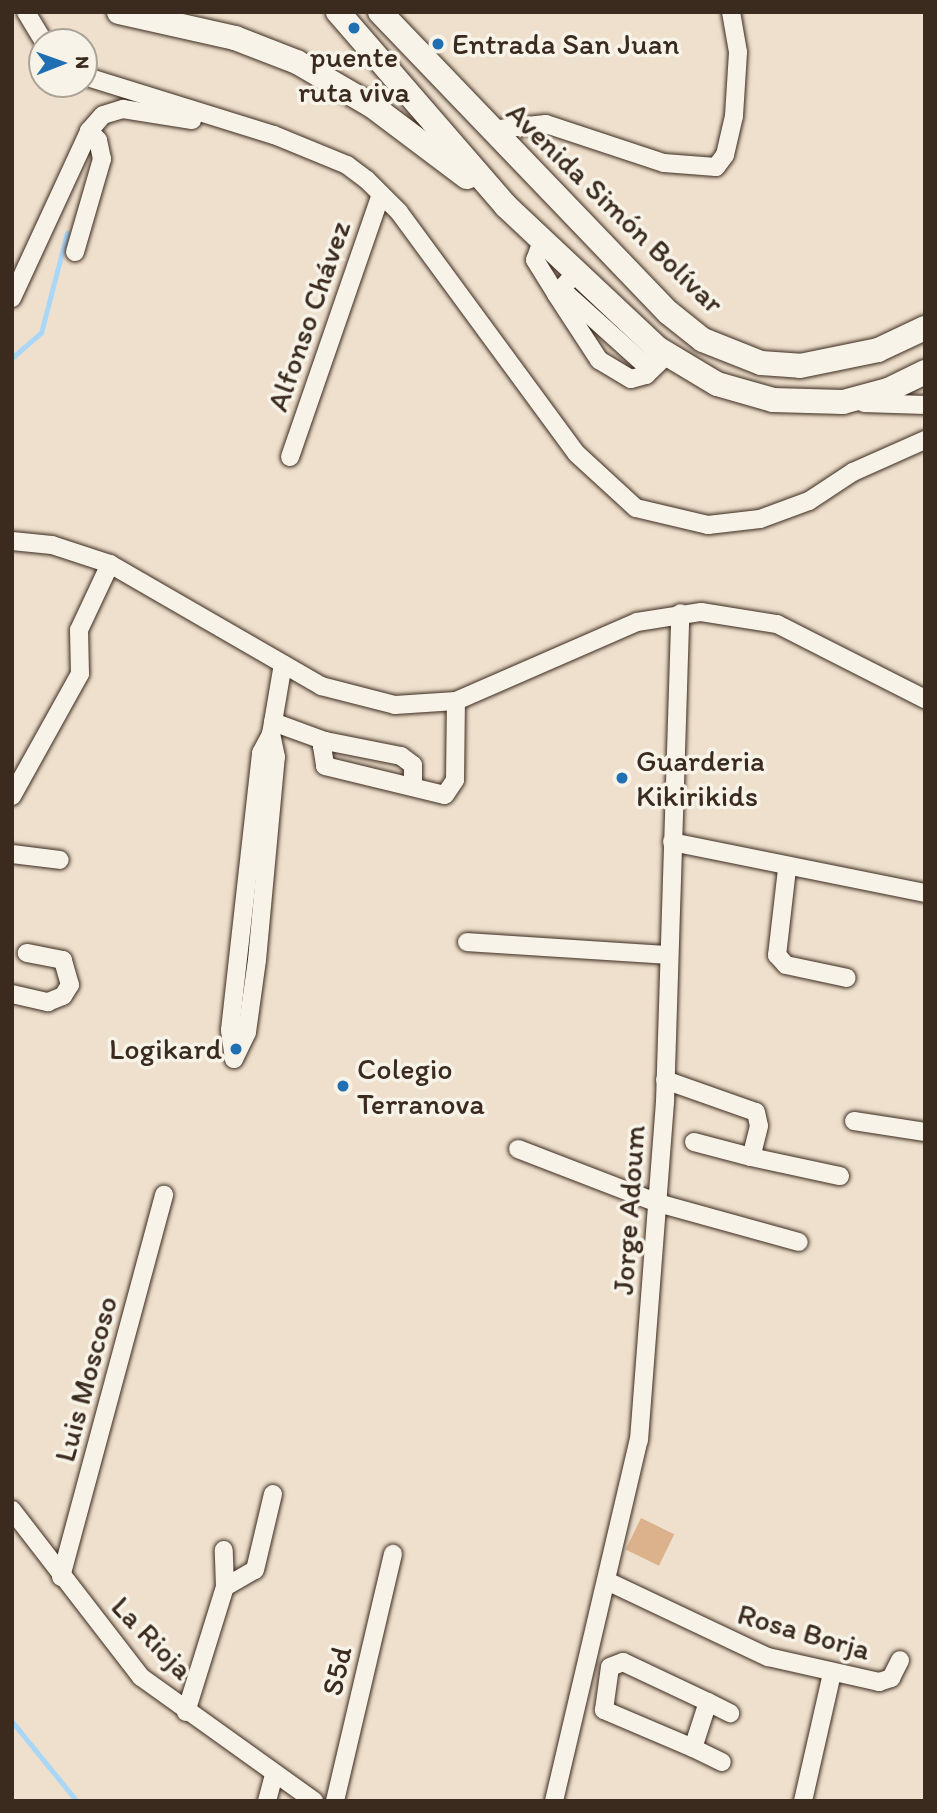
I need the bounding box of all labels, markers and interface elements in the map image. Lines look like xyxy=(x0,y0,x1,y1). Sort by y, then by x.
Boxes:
marker: puente ruta viva xyxy=(346,20,362,36)
place label: Entrada San Juan xyxy=(452,26,681,62)
north arrow xyxy=(28,28,98,98)
marker: Entrada San Juan xyxy=(430,36,446,52)
place label: puente ruta viva xyxy=(298,39,410,110)
text: N xyxy=(71,56,94,69)
street label: Avenida Simón Bolívar xyxy=(499,95,731,321)
street label: Alfonso Chávez xyxy=(259,216,359,416)
place label: Guarderia Kikirikids xyxy=(636,743,765,814)
marker: Guarderia Kikirikids xyxy=(614,770,630,786)
place label: Logikard xyxy=(109,1031,222,1067)
marker: Logikard xyxy=(228,1041,244,1057)
place label: Colegio Terranova xyxy=(357,1051,485,1122)
marker: Colegio Terranova xyxy=(335,1078,351,1094)
street label: Jorge Adoum xyxy=(605,1124,653,1296)
street label: Luis Moscoso xyxy=(47,1293,125,1465)
street label: La Rioja xyxy=(104,1589,200,1687)
street label: Rosa Borja xyxy=(733,1596,875,1668)
street label: S5d xyxy=(314,1643,360,1699)

